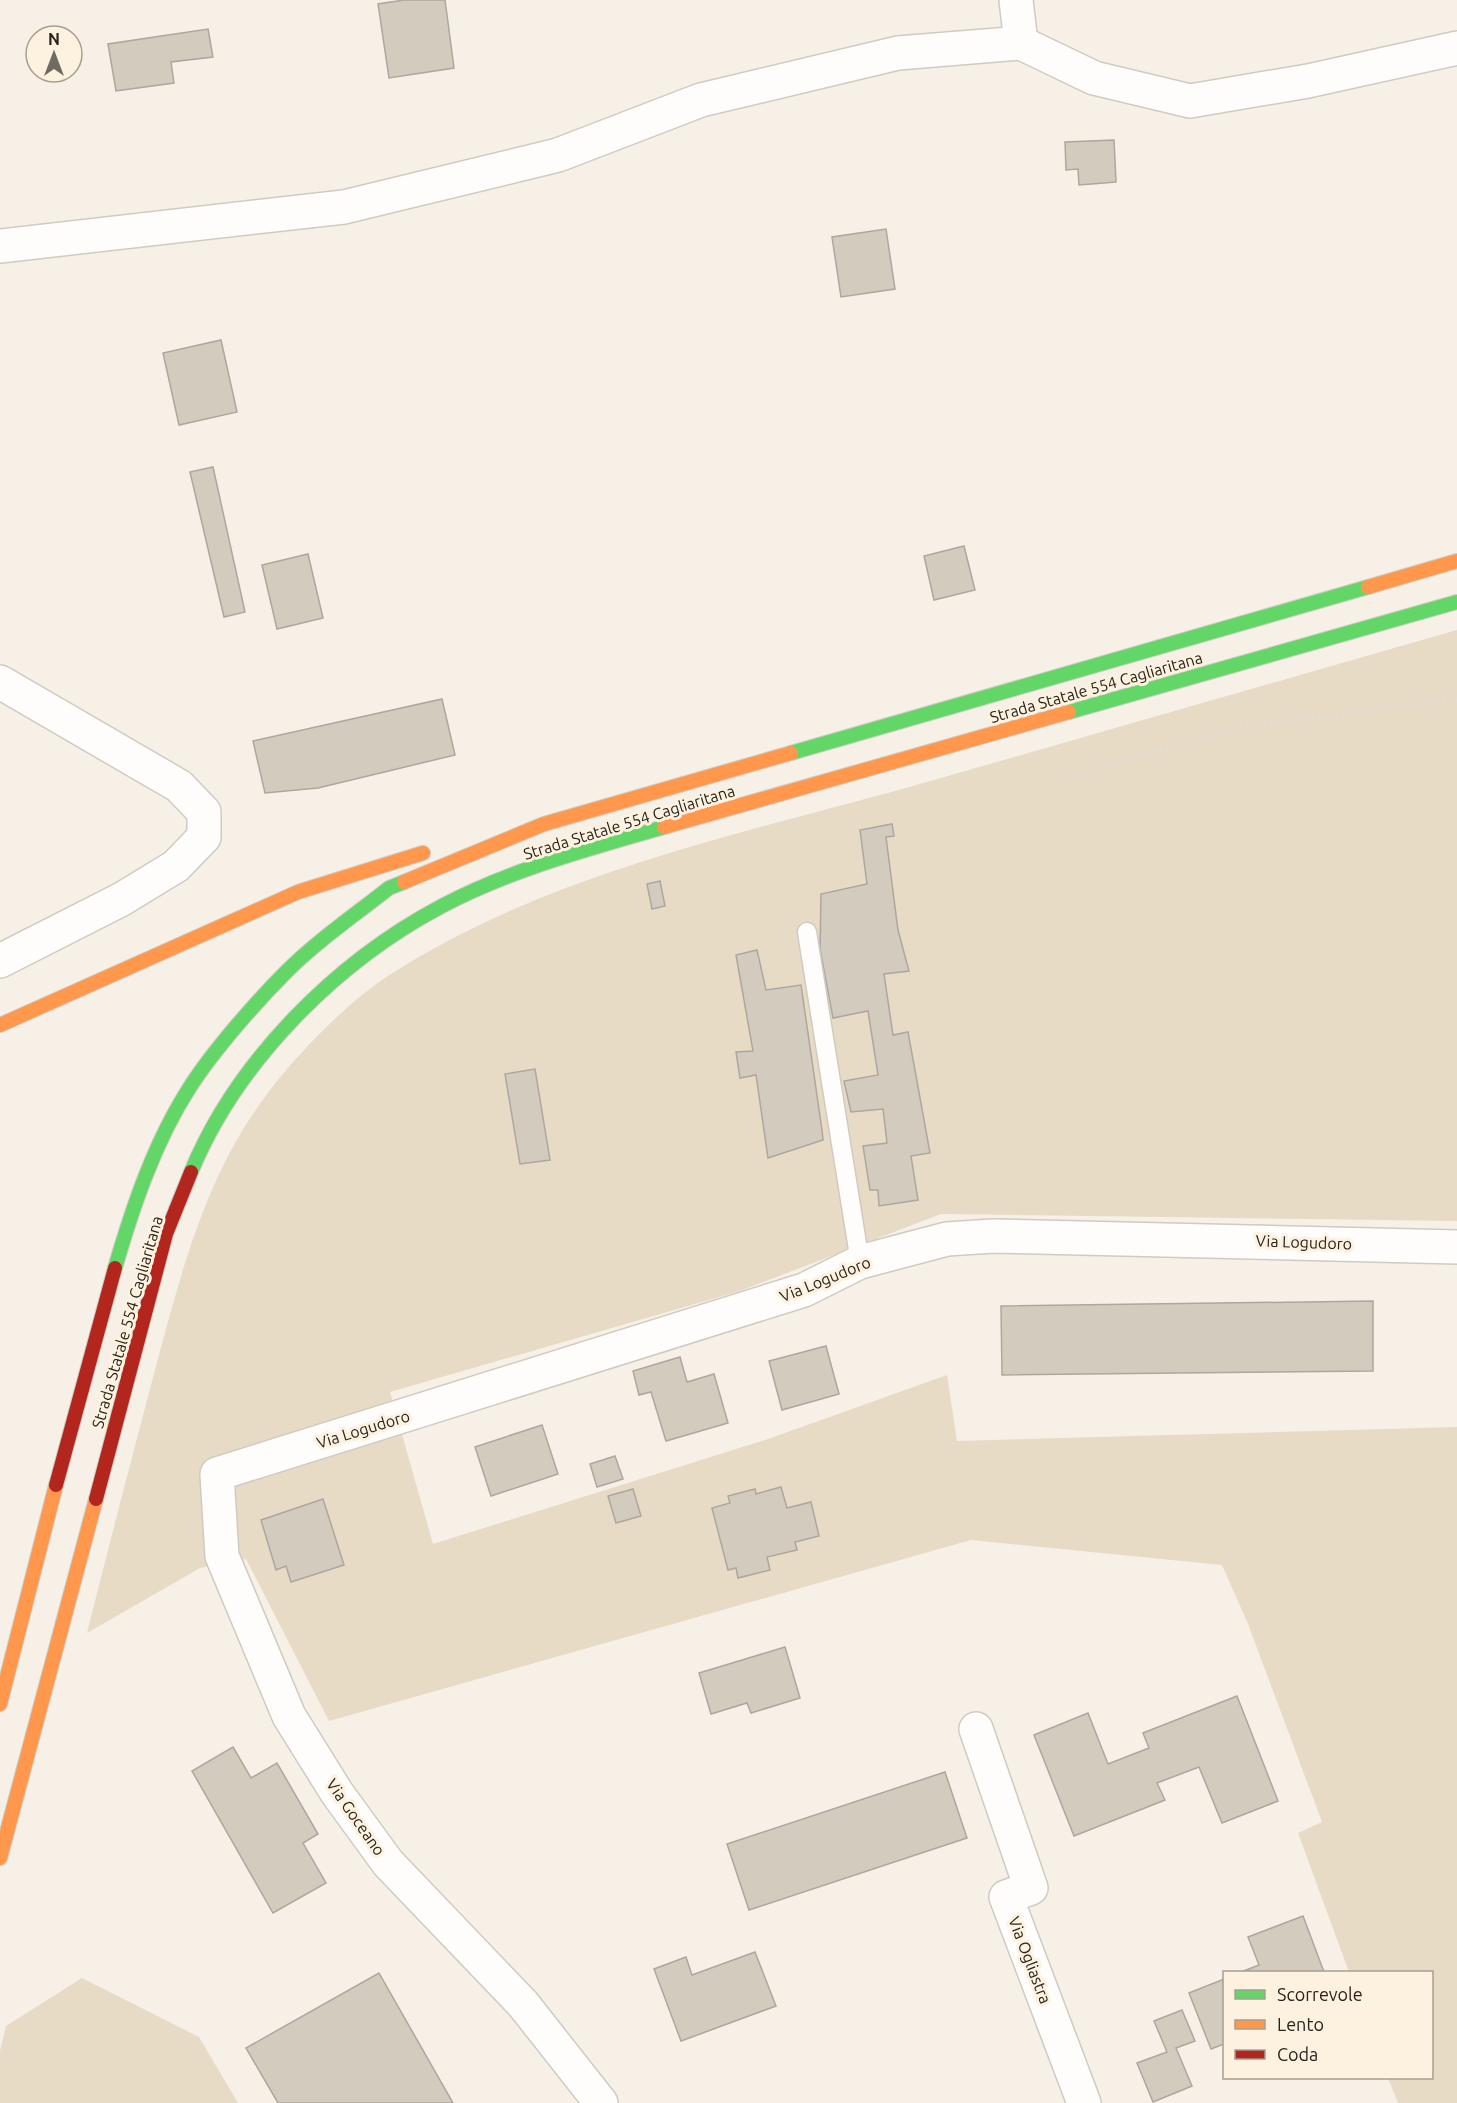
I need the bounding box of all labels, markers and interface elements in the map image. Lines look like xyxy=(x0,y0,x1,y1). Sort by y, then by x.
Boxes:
north arrow xyxy=(24,24,84,84)
text: N xyxy=(48,30,60,48)
street label: Strada Statale 554 Cagliaritana xyxy=(988,648,1204,726)
street label: Strada Statale 554 Cagliaritana xyxy=(521,781,737,863)
street label: Strada Statale 554 Cagliaritana xyxy=(88,1214,166,1430)
street label: Via Logudoro xyxy=(1256,1231,1352,1253)
street label: Via Logudoro xyxy=(777,1253,873,1305)
street label: Via Logudoro xyxy=(314,1406,412,1452)
street label: Via Goceano xyxy=(323,1775,389,1859)
street label: Via Ogliastra xyxy=(1005,1914,1055,2006)
legend xyxy=(1223,1971,1433,2079)
text: Scorrevole xyxy=(1277,1984,1363,2004)
text: Lento xyxy=(1277,2014,1324,2034)
text: Coda xyxy=(1277,2044,1318,2064)

